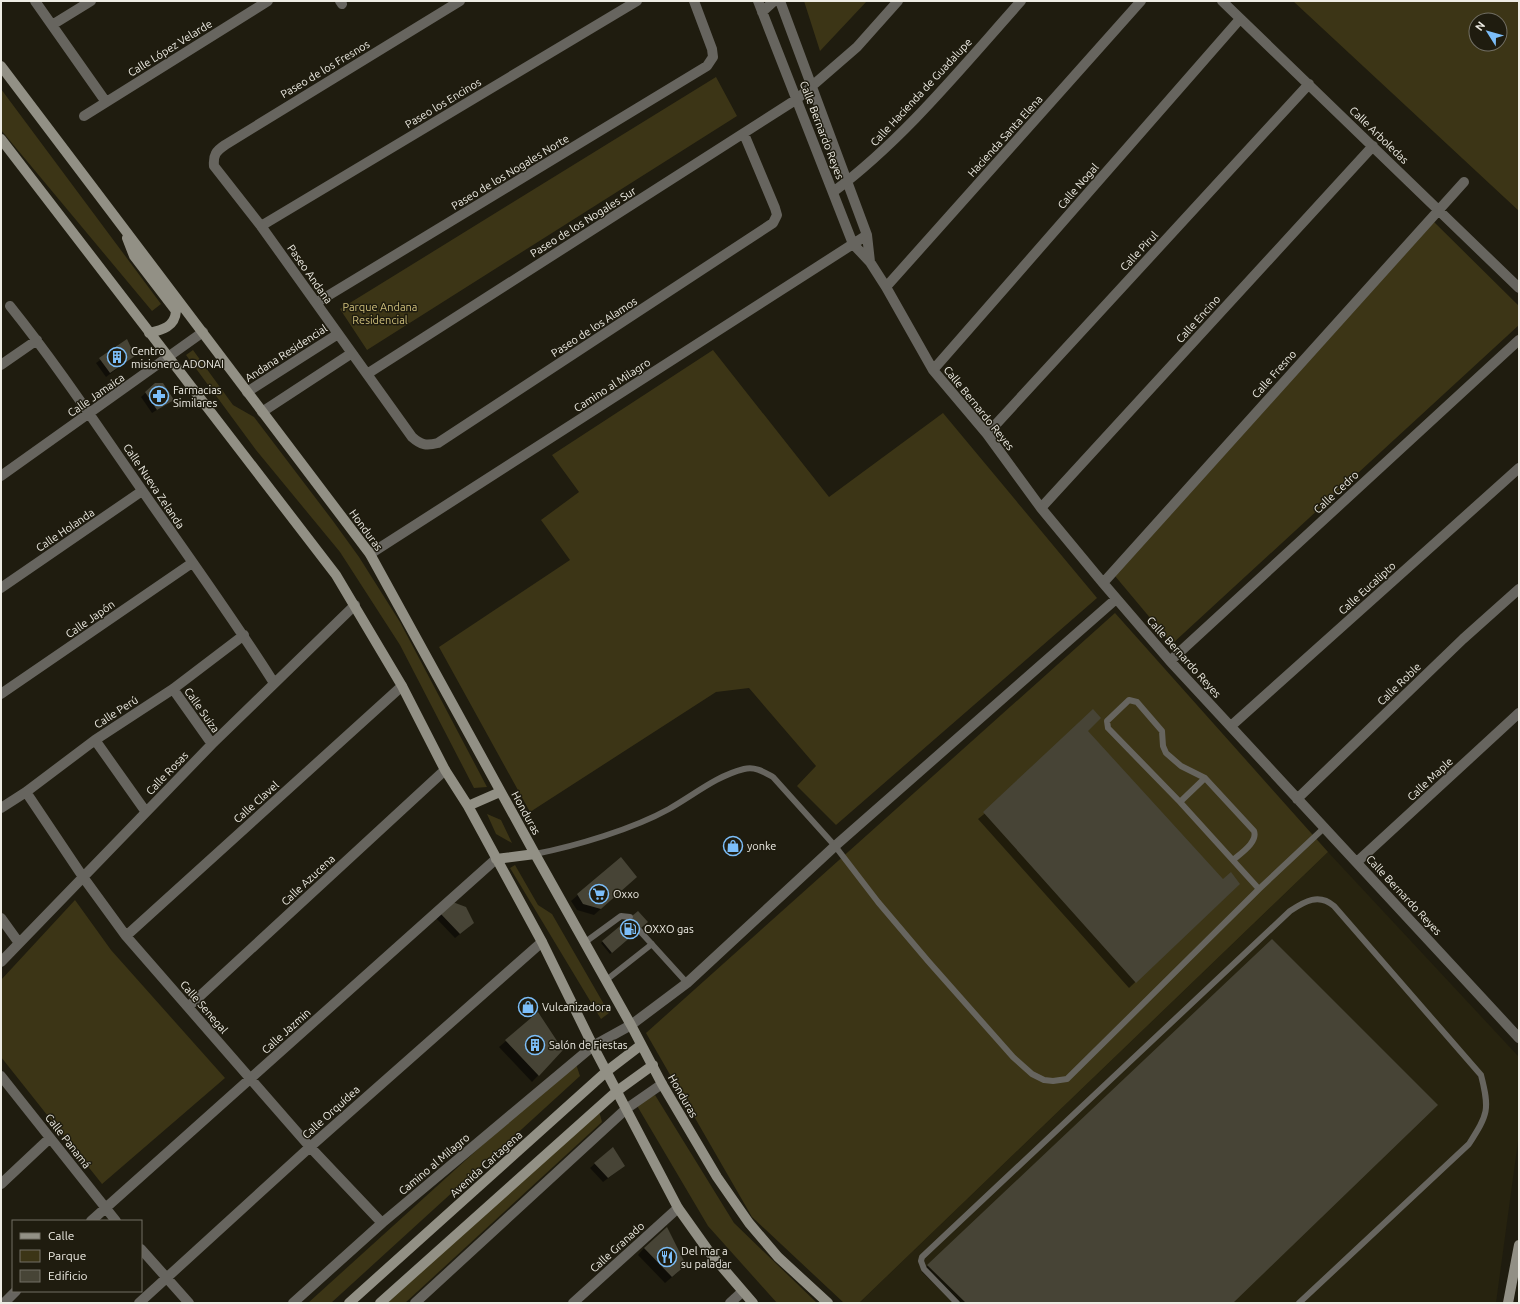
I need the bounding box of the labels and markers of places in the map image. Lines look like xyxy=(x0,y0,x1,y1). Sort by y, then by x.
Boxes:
place label: Centro misionero ADONAI xyxy=(131,345,224,370)
building icon: Centro misionero ADONAI xyxy=(106,346,128,368)
place label: Farmacias Similares xyxy=(173,384,222,409)
pharmacy icon: Farmacias Similares xyxy=(148,385,170,407)
shop icon: yonke xyxy=(722,835,744,857)
place label: yonke xyxy=(747,840,776,852)
supermarket icon: Oxxo xyxy=(588,883,610,905)
place label: Oxxo xyxy=(613,888,639,900)
fuel station icon: OXXO gas xyxy=(619,918,641,940)
place label: OXXO gas xyxy=(644,923,694,935)
shop icon: Vulcanizadora xyxy=(517,996,539,1018)
place label: Vulcanizadora xyxy=(542,1001,611,1013)
building icon: Salón de Fiestas xyxy=(524,1034,546,1056)
place label: Salón de Fiestas xyxy=(549,1039,628,1051)
place label: Del mar a su paladar xyxy=(681,1245,732,1270)
restaurant icon: Del mar a su paladar xyxy=(656,1246,678,1268)

